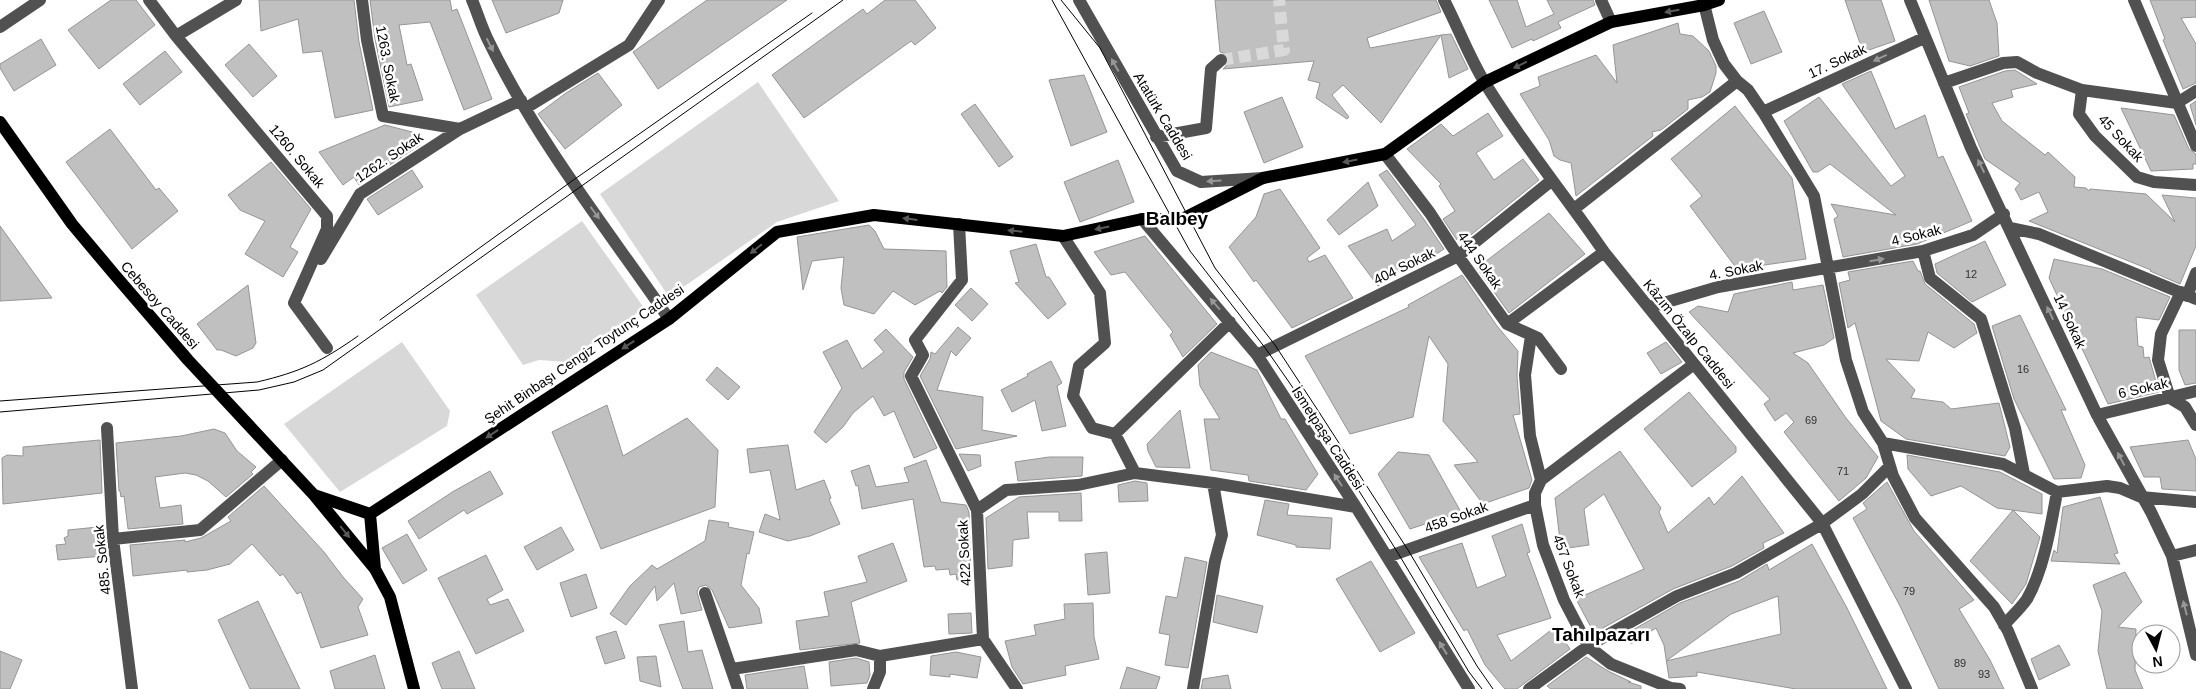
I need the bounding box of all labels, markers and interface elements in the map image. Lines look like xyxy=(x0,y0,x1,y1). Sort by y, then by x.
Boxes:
one-way arrow xyxy=(1663,7,1679,15)
street label: 1263. Sokak xyxy=(373,24,403,105)
one-way arrow xyxy=(486,38,494,52)
street label: 17. Sokak xyxy=(1805,40,1869,81)
one-way arrow xyxy=(1873,54,1887,62)
one-way arrow xyxy=(1111,59,1120,72)
one-way arrow xyxy=(1513,61,1527,69)
street label: Atatürk Caddesi xyxy=(1130,69,1196,163)
street label: 45 Sokak xyxy=(2095,111,2147,166)
street label: 1260. Sokak xyxy=(266,121,329,192)
street label: 1262. Sokak xyxy=(352,128,427,185)
one-way arrow xyxy=(1342,157,1358,165)
one-way arrow xyxy=(1976,159,1985,174)
one-way arrow xyxy=(1206,177,1222,185)
one-way arrow xyxy=(589,206,600,219)
district label: Balbey xyxy=(1146,208,1209,229)
one-way arrow xyxy=(902,215,918,223)
street label: 4 Sokak xyxy=(1890,221,1943,249)
one-way arrow xyxy=(1095,224,1110,232)
one-way arrow xyxy=(1007,227,1023,235)
street label: 444 Sokak xyxy=(1454,228,1506,292)
one-way arrow xyxy=(750,244,763,255)
street label: 404 Sokak xyxy=(1371,244,1438,288)
one-way arrow xyxy=(1869,255,1885,263)
street label: 4. Sokak xyxy=(1708,257,1765,283)
street label: Cebesoy Caddesi xyxy=(118,258,202,352)
house number: 12 xyxy=(1965,268,1977,280)
street label: Kâzım Özalp Caddesi xyxy=(1640,276,1739,392)
street label: Şehit Binbaşı Cengiz Toytunç Caddesi xyxy=(481,281,687,427)
street label: 14 Sokak xyxy=(2050,291,2090,352)
one-way arrow xyxy=(1209,299,1221,311)
one-way arrow xyxy=(2046,306,2054,320)
one-way arrow xyxy=(621,341,635,350)
house number: 16 xyxy=(2017,363,2029,375)
street label: 6 Sokak xyxy=(2117,374,2170,401)
street label: İsmetpaşa Caddesi xyxy=(1289,383,1368,493)
house number: 69 xyxy=(1805,414,1817,426)
one-way arrow xyxy=(486,430,499,439)
one-way arrow xyxy=(2117,452,2125,467)
house number: 71 xyxy=(1837,465,1849,477)
one-way arrow xyxy=(1333,474,1343,487)
street label: 458 Sokak xyxy=(1422,498,1491,536)
street label: 422 Sokak xyxy=(954,519,974,586)
street label: 485. Sokak xyxy=(90,523,114,596)
one-way arrow xyxy=(339,526,350,539)
street label: 457 Sokak xyxy=(1550,532,1589,601)
house number: 79 xyxy=(1903,585,1915,597)
one-way arrow xyxy=(2181,600,2189,615)
district label: Tahılpazarı xyxy=(1552,624,1650,645)
north arrow xyxy=(2131,624,2181,674)
one-way arrow xyxy=(1439,641,1448,654)
text: N xyxy=(2152,653,2164,670)
house number: 89 xyxy=(1954,657,1966,669)
house number: 93 xyxy=(1978,668,1990,680)

